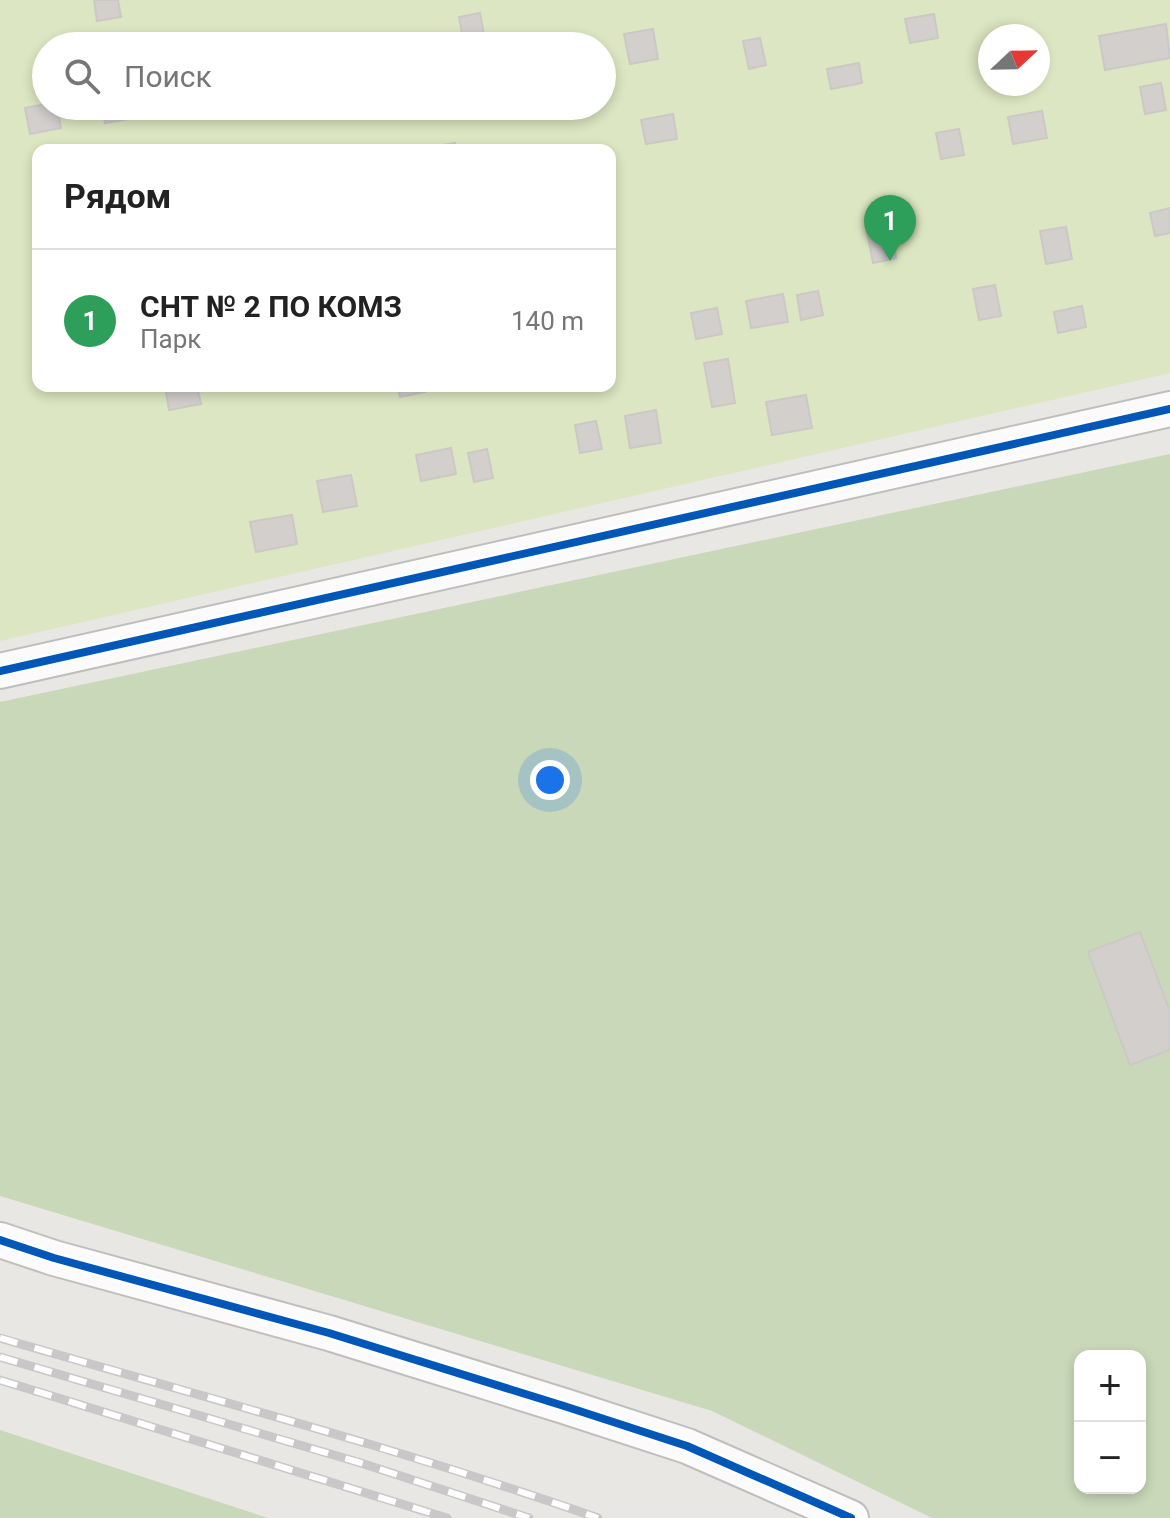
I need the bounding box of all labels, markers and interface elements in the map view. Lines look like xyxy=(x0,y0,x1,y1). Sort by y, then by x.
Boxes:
north arrow xyxy=(978,24,1050,96)
search box xyxy=(32,32,616,120)
icon: search xyxy=(60,54,104,98)
text: Поиск xyxy=(124,59,212,94)
text: Рядом xyxy=(64,176,171,216)
pin: 1 xyxy=(864,195,916,261)
text: СНТ № 2 ПО КОМЗ xyxy=(140,289,402,324)
text: 1 xyxy=(83,306,97,336)
text: 140 m xyxy=(511,306,584,336)
text: Парк xyxy=(140,324,201,354)
your location xyxy=(530,760,570,800)
map controls xyxy=(1074,1350,1146,1494)
button: + xyxy=(1074,1350,1146,1422)
button: − xyxy=(1074,1422,1146,1494)

